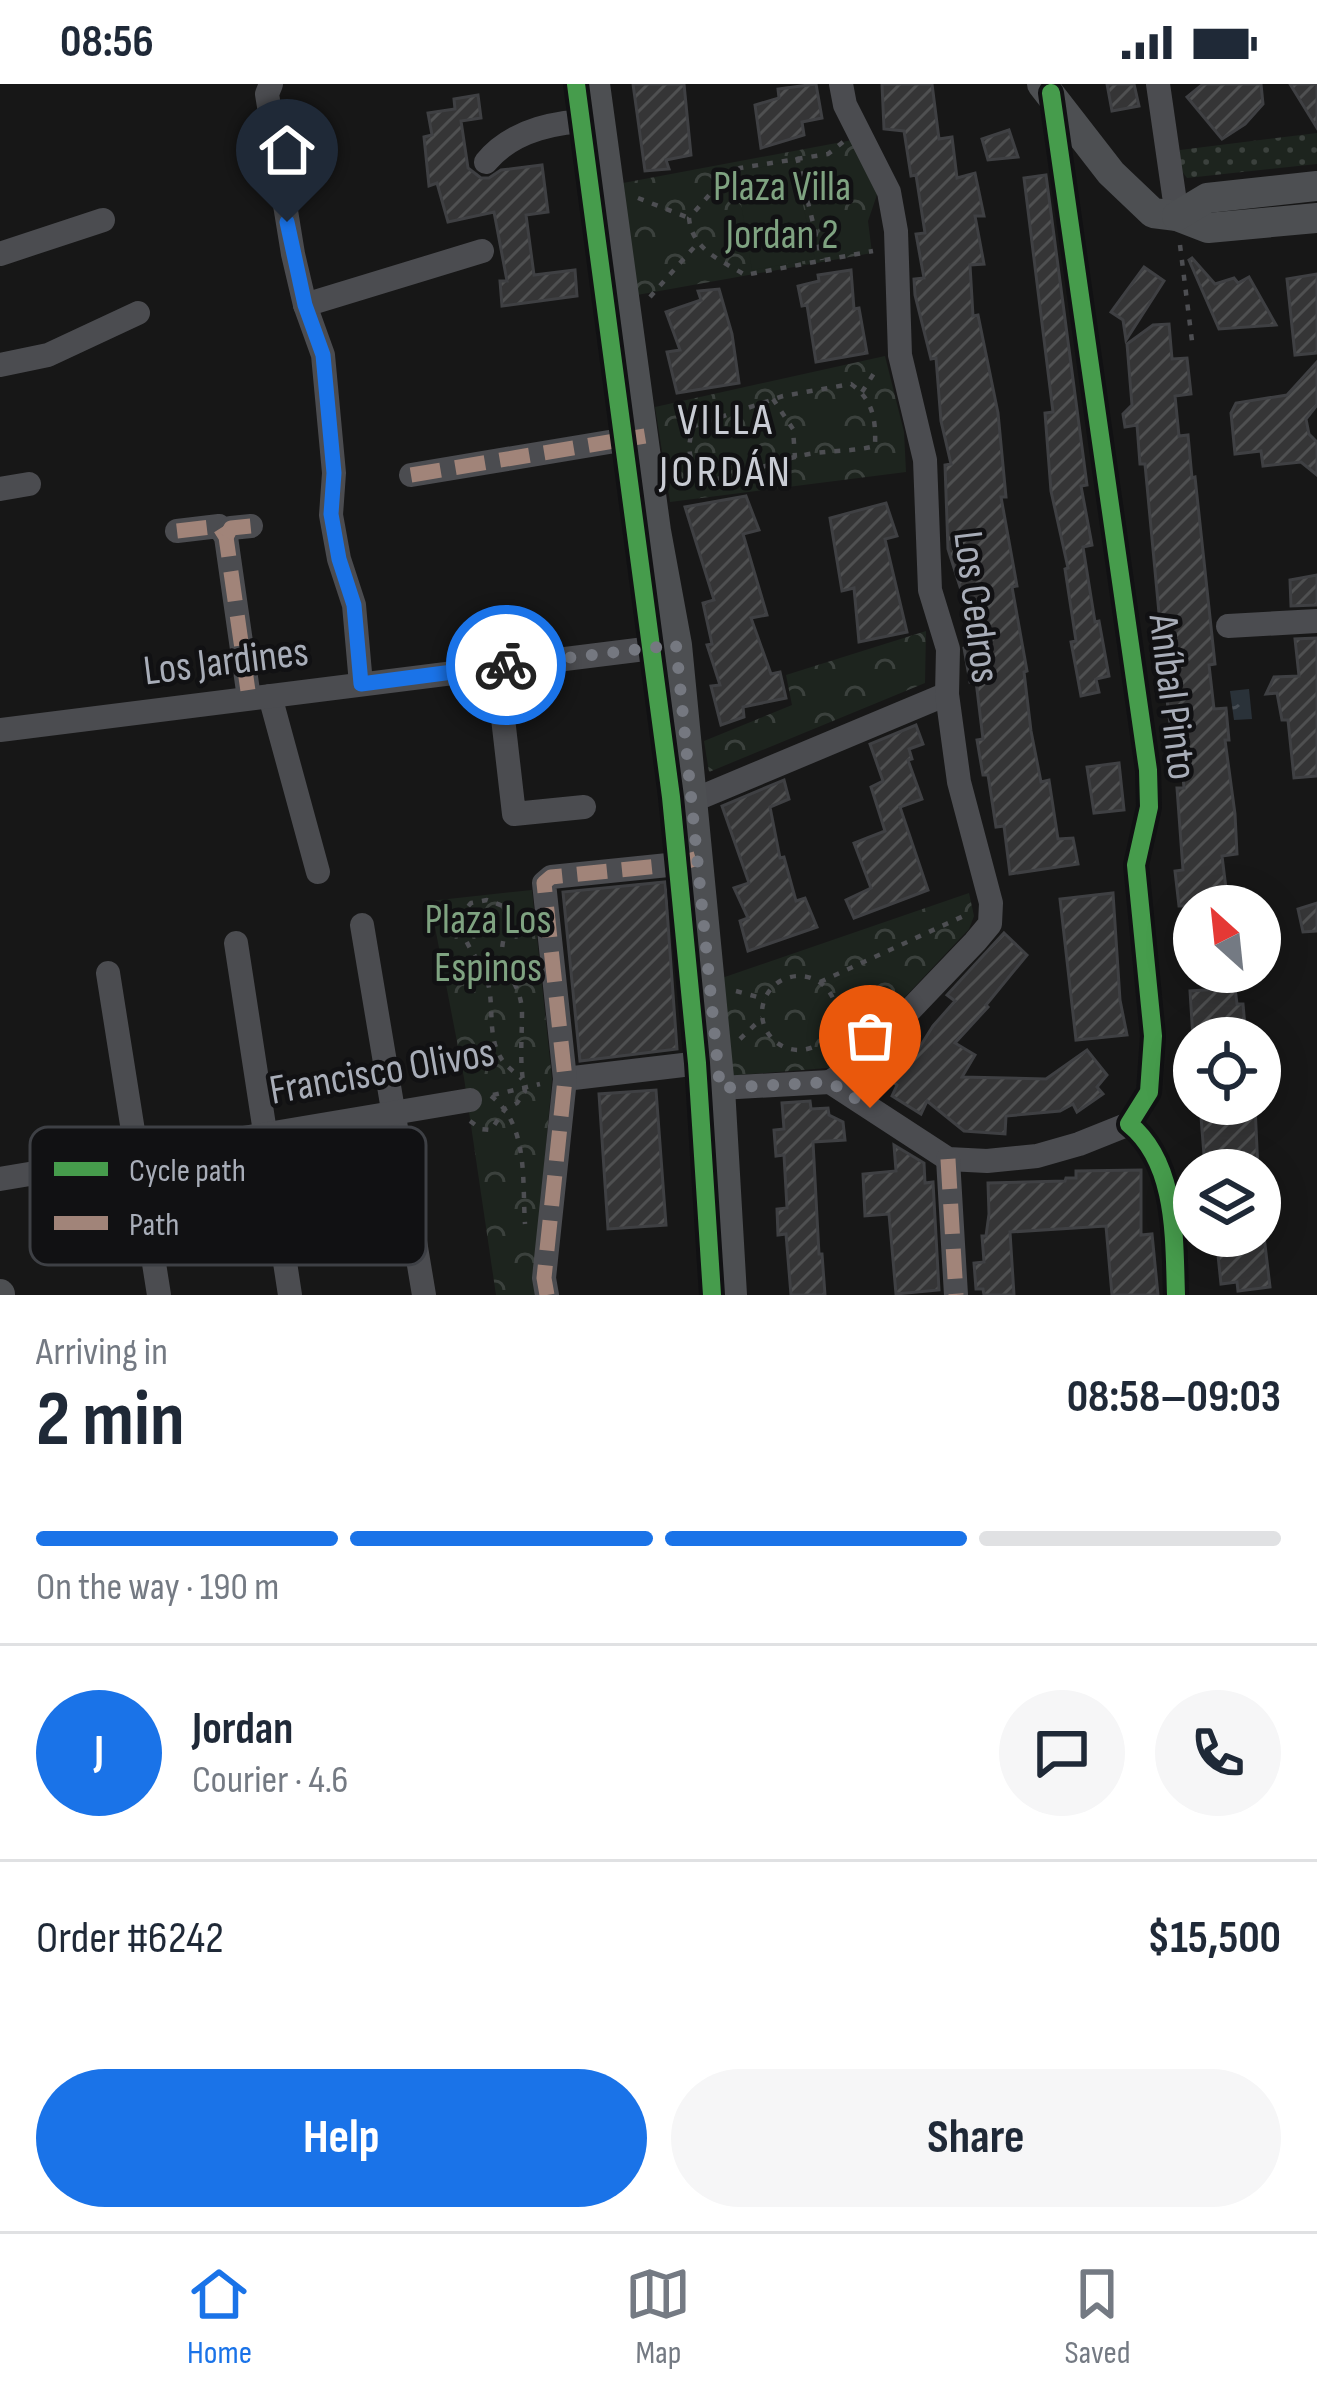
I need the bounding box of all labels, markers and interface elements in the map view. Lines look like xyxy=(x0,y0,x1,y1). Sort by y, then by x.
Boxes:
text: 08:56 xyxy=(60,15,154,70)
pin xyxy=(236,99,338,222)
icon: home xyxy=(254,117,320,183)
park label: Plaza Villa Jordan 2 xyxy=(713,162,851,261)
district label: VILLA JORDÁN xyxy=(658,393,793,500)
street label: Los Cedros xyxy=(941,528,1011,686)
courier xyxy=(446,605,566,725)
street label: Aníbal Pinto xyxy=(1136,610,1207,783)
street label: Los Jardines xyxy=(141,627,311,697)
icon: bike xyxy=(473,632,539,698)
north arrow xyxy=(1173,885,1281,993)
map controls xyxy=(1173,885,1281,1257)
park label: Plaza Los Espinos xyxy=(424,895,552,994)
pin xyxy=(819,985,921,1108)
icon: bag xyxy=(837,1003,903,1069)
button: locate xyxy=(1173,1017,1281,1125)
street label: Francisco Olivos xyxy=(266,1027,498,1117)
legend xyxy=(30,1127,426,1265)
button: layers xyxy=(1173,1149,1281,1257)
text: Cycle path xyxy=(129,1151,246,1191)
text: Path xyxy=(129,1205,179,1245)
text: Arriving in xyxy=(36,1329,168,1376)
text: 08:58–09:03 xyxy=(1067,1370,1281,1425)
text: 2 min xyxy=(36,1374,185,1467)
text: On the way · 190 m xyxy=(36,1564,279,1611)
button: chat xyxy=(999,1690,1125,1816)
button: phone xyxy=(1155,1690,1281,1816)
text: Jordan xyxy=(192,1702,293,1757)
text: J xyxy=(94,1725,104,1780)
text: Courier · 4.6 xyxy=(192,1757,348,1804)
text: Order #6242 xyxy=(36,1911,224,1966)
text: $15,500 xyxy=(1147,1911,1281,1966)
button: Help xyxy=(36,2069,647,2207)
button: Share xyxy=(671,2069,1281,2207)
tab: Home xyxy=(186,2261,252,2373)
tab: Map xyxy=(625,2261,691,2373)
tab: Saved xyxy=(1064,2261,1131,2373)

